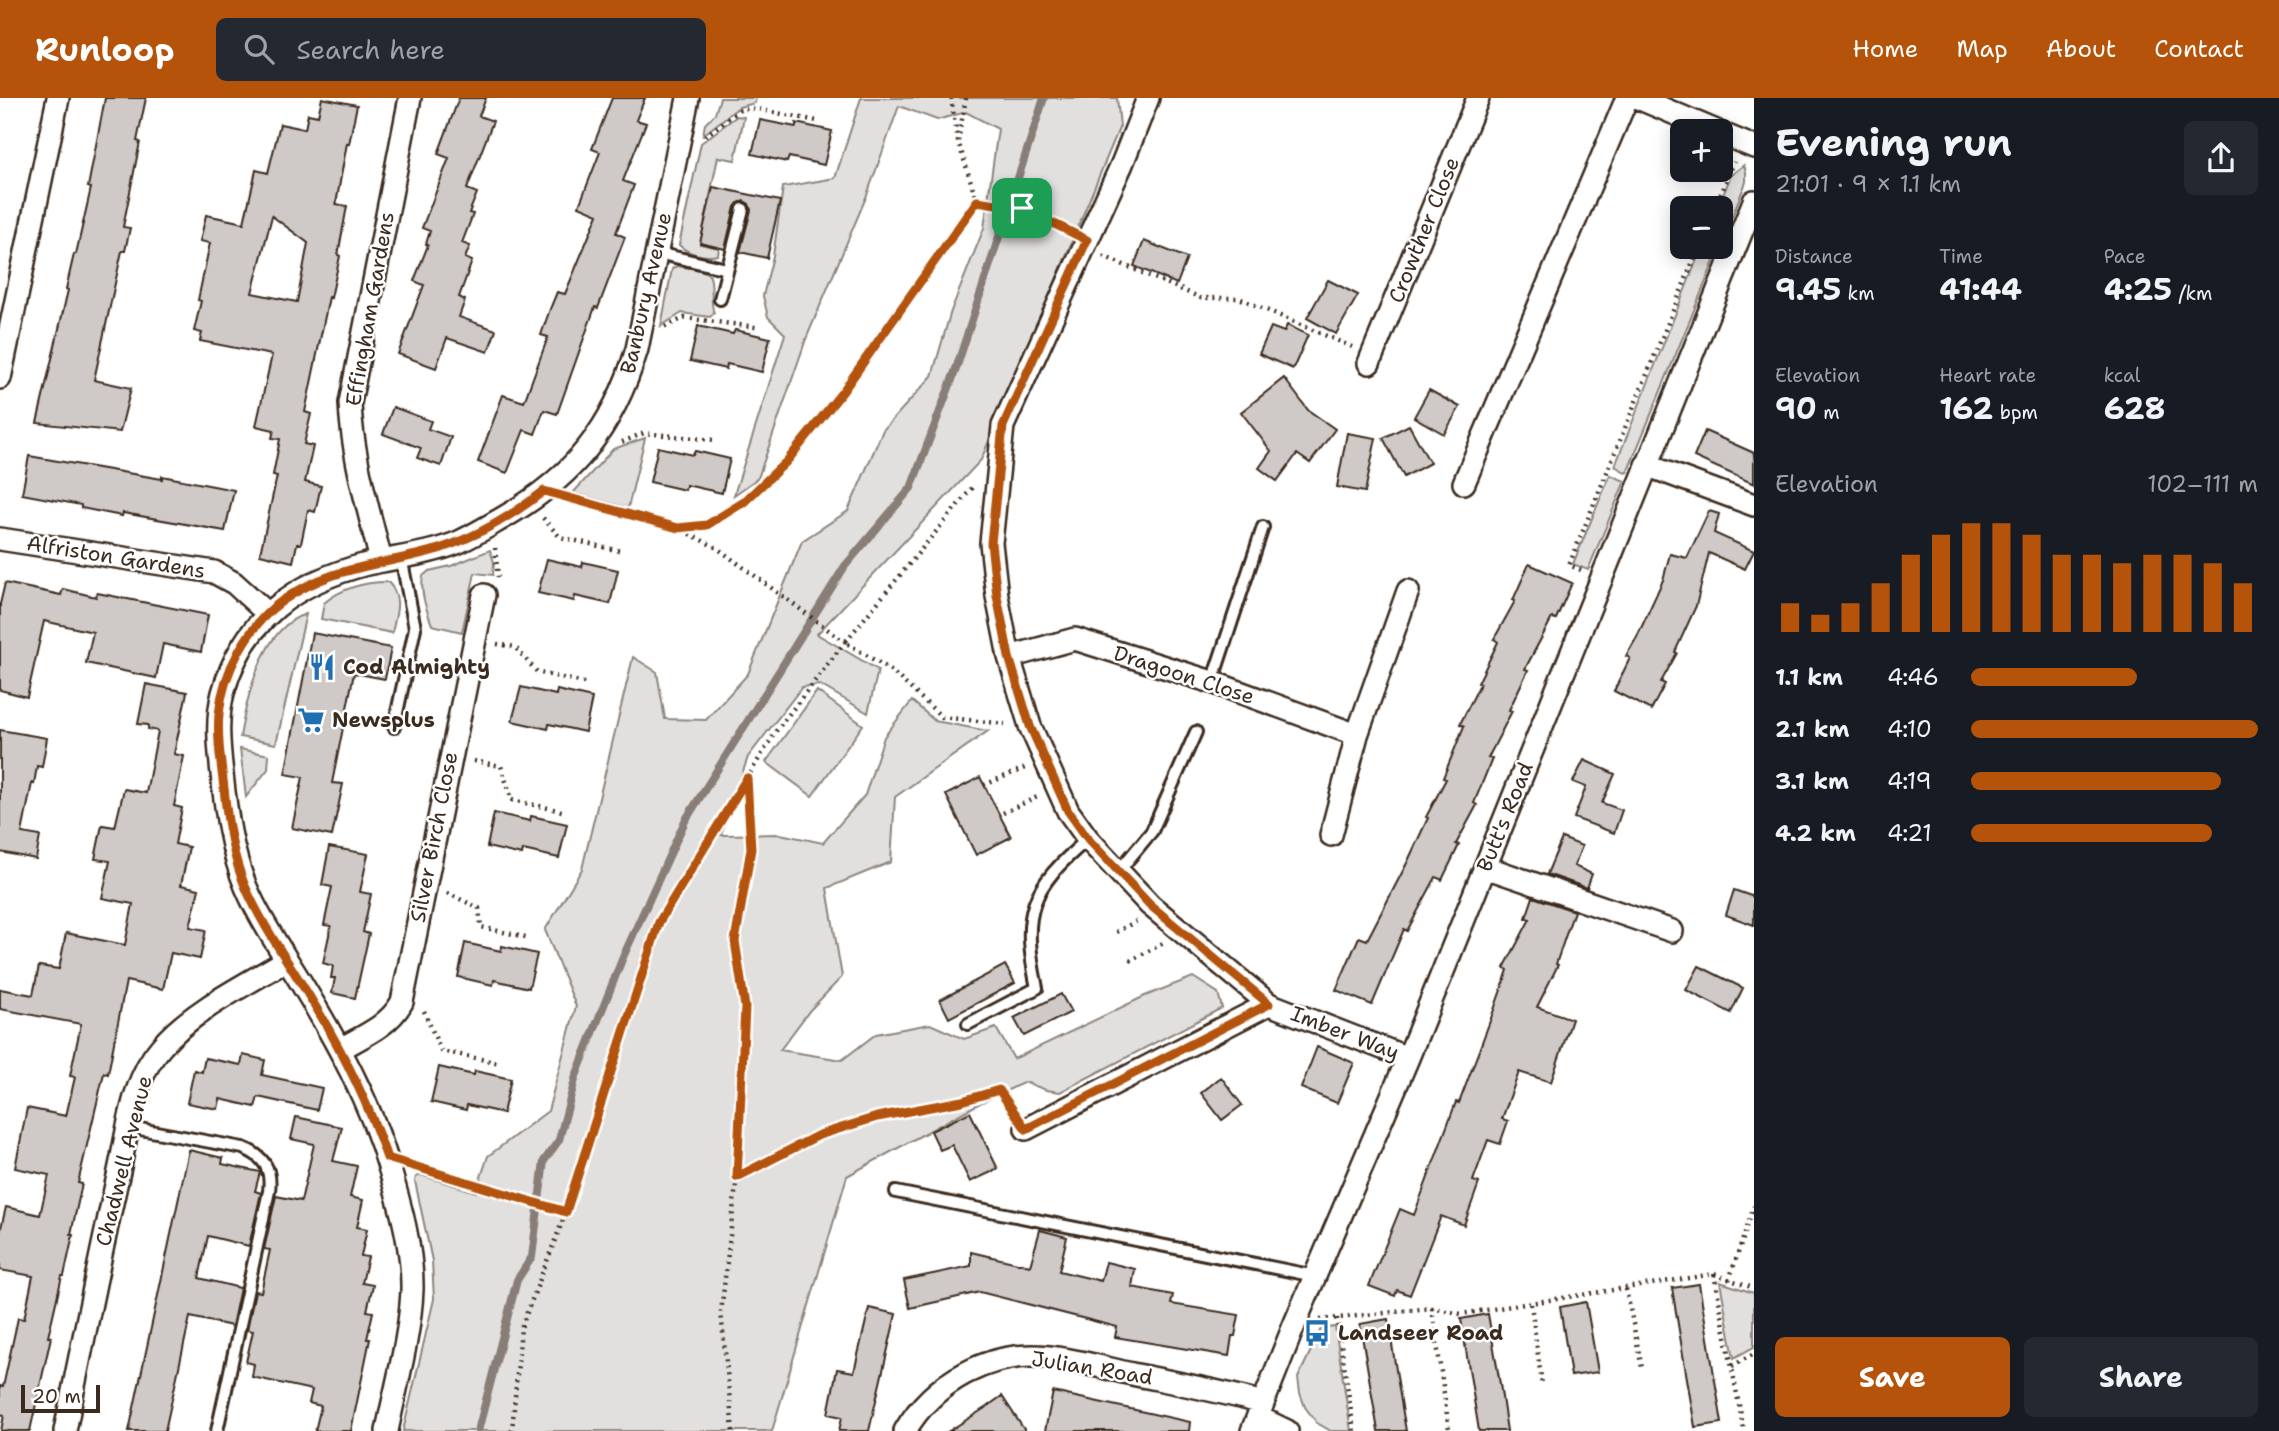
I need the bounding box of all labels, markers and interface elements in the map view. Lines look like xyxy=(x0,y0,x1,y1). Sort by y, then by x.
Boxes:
search box xyxy=(216,18,706,81)
text: Runloop xyxy=(35,27,174,72)
icon: search xyxy=(240,30,278,68)
text: Search here xyxy=(296,32,445,67)
text: Home xyxy=(1852,33,1918,65)
text: Map xyxy=(1956,33,2008,65)
text: About xyxy=(2046,33,2116,65)
text: Contact xyxy=(2154,33,2244,65)
text: Evening run xyxy=(1775,117,2012,168)
map controls xyxy=(1670,119,1733,259)
button: + xyxy=(1670,119,1733,182)
button: share xyxy=(2184,121,2258,195)
street label: Crowther Close xyxy=(1382,153,1466,307)
text: 21:01 · 9 × 1.1 km xyxy=(1775,169,1961,199)
pin xyxy=(992,178,1052,238)
icon: arrive xyxy=(1003,189,1041,227)
button: − xyxy=(1670,196,1733,259)
street label: Banbury Avenue xyxy=(614,209,678,377)
street label: Effingham Gardens xyxy=(339,210,401,408)
text: Distance xyxy=(1775,244,1853,269)
text: Time xyxy=(1939,244,1983,269)
text: Pace xyxy=(2104,244,2145,269)
text: 9.45 xyxy=(1775,269,1841,310)
text: 41:44 xyxy=(1939,269,2022,310)
text: 4:25 xyxy=(2104,269,2172,310)
text: km xyxy=(1841,281,1875,306)
text: /km xyxy=(2172,281,2213,306)
text: Elevation xyxy=(1775,363,1860,388)
text: Heart rate xyxy=(1939,363,2036,388)
text: kcal xyxy=(2104,363,2141,388)
text: 90 xyxy=(1775,388,1817,429)
text: 162 xyxy=(1939,388,1993,429)
text: 628 xyxy=(2104,388,2165,429)
text: m xyxy=(1817,400,1840,425)
text: bpm xyxy=(1993,400,2038,425)
text: Elevation xyxy=(1775,469,1878,499)
text: 102–111 m xyxy=(2147,469,2258,499)
street label: Alfriston Gardens xyxy=(25,529,207,585)
street label: Dragoon Close xyxy=(1110,639,1258,711)
restaurant icon: Cod Almighty xyxy=(307,652,337,682)
place label: Cod Almighty xyxy=(343,653,490,681)
text: 1.1 km xyxy=(1775,662,1843,692)
text: 4:46 xyxy=(1887,662,1939,692)
supermarket icon: Newsplus xyxy=(296,705,326,735)
place label: Newsplus xyxy=(332,706,435,734)
text: 2.1 km xyxy=(1775,714,1849,744)
text: 4:10 xyxy=(1887,714,1932,744)
street label: Silver Birch Close xyxy=(404,749,464,925)
street label: Butt's Road xyxy=(1470,758,1540,876)
text: 3.1 km xyxy=(1775,766,1849,796)
text: 4:19 xyxy=(1887,766,1932,796)
text: 4.2 km xyxy=(1775,818,1856,848)
text: 4:21 xyxy=(1887,818,1932,848)
street label: Imber Way xyxy=(1287,999,1403,1067)
street label: Chadwell Avenue xyxy=(89,1073,159,1249)
bus stop icon: Landseer Road xyxy=(1302,1318,1332,1348)
place label: Landseer Road xyxy=(1338,1319,1504,1347)
button: Save xyxy=(1775,1337,2010,1417)
button: Share xyxy=(2024,1337,2258,1417)
street label: Julian Road xyxy=(1029,1345,1155,1391)
scale bar xyxy=(21,1382,100,1414)
text: 20 m xyxy=(32,1384,81,1409)

